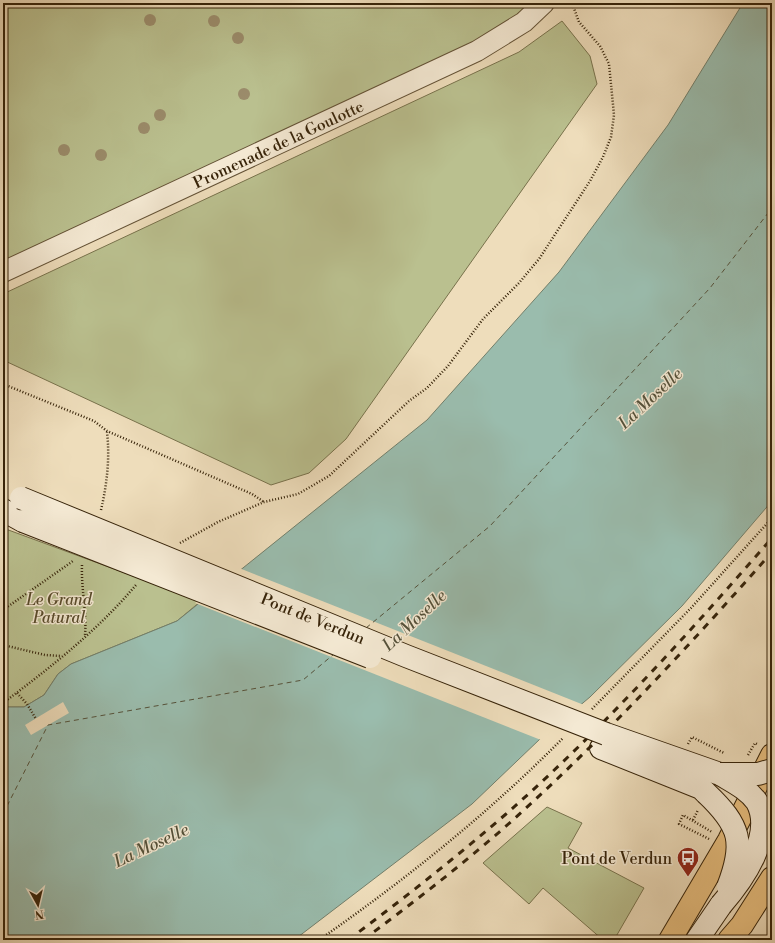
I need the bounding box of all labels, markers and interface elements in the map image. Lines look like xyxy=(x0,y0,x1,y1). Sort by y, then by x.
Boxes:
street label: Promenade de la Goulotte xyxy=(190,96,367,193)
water label: La Moselle xyxy=(613,363,688,435)
water label: La Moselle xyxy=(377,585,452,657)
street label: Pont de Verdun xyxy=(258,589,368,649)
park label: Le Grand Patural xyxy=(25,590,93,628)
water label: La Moselle xyxy=(110,819,192,873)
bus stop icon: Pont de Verdun xyxy=(675,845,701,878)
place label: Pont de Verdun xyxy=(562,849,672,869)
north arrow xyxy=(18,885,58,925)
text: N xyxy=(34,906,45,921)

